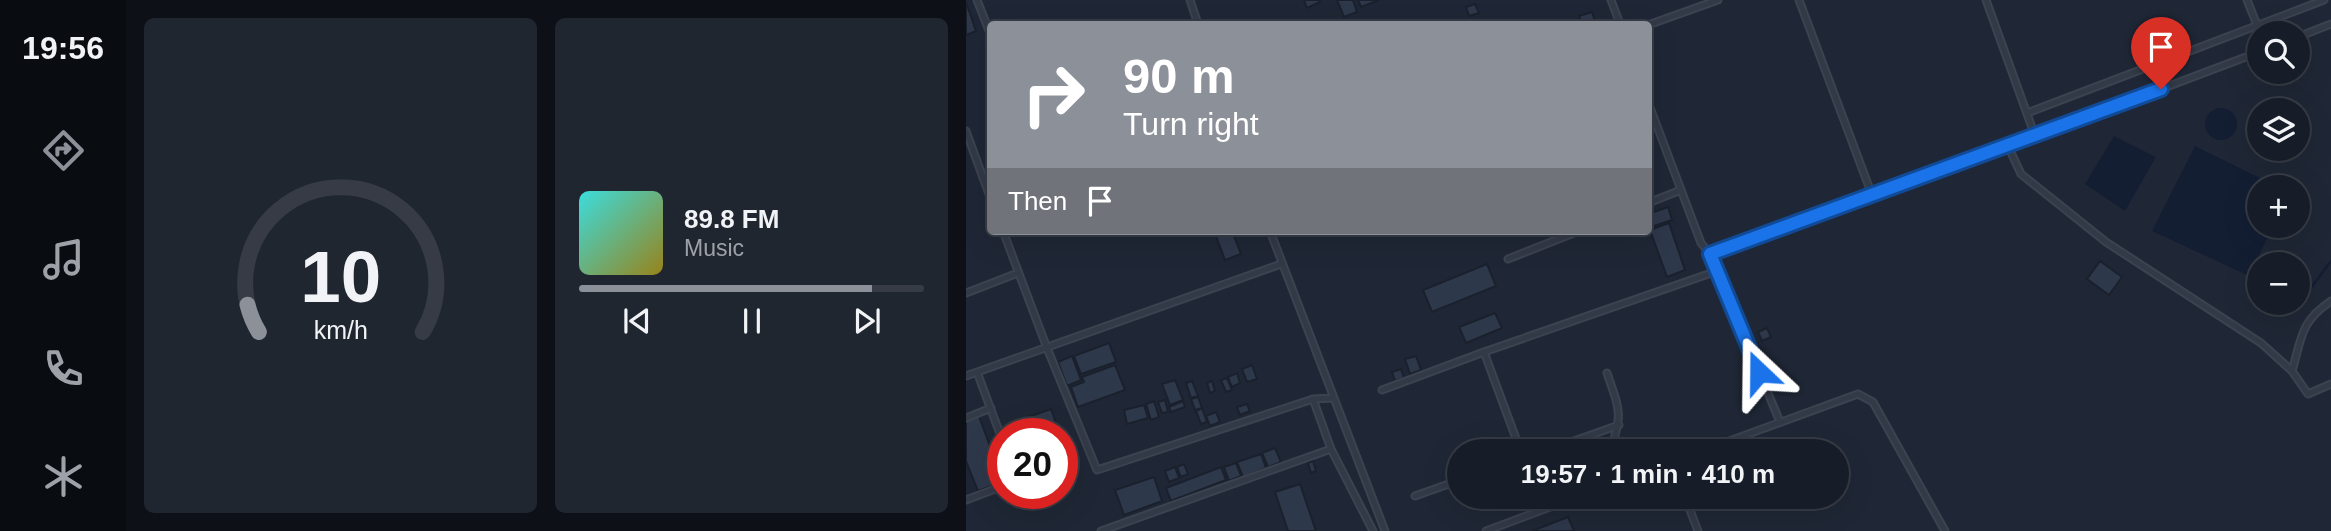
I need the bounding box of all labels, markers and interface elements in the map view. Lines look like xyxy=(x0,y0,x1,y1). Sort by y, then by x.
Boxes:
pin xyxy=(2131,17,2191,89)
map controls xyxy=(2247,21,2310,315)
button: search xyxy=(2247,21,2310,84)
icon: arrive xyxy=(2142,28,2180,66)
text: 19:56 xyxy=(22,30,104,66)
icon: right xyxy=(1008,49,1099,140)
text: 90 m xyxy=(1123,49,1235,103)
button: layers xyxy=(2247,98,2310,161)
text: Turn right xyxy=(1123,106,1259,142)
icon: directions xyxy=(39,126,88,175)
button: + xyxy=(2247,175,2310,238)
icon: arrive xyxy=(1081,182,1119,220)
text: Then xyxy=(1008,186,1067,216)
text: 89.8 FM xyxy=(684,204,779,234)
icon: music xyxy=(39,235,88,284)
text: Music xyxy=(684,235,744,261)
text: 10 xyxy=(300,236,381,317)
button: − xyxy=(2247,252,2310,315)
icon: previous xyxy=(618,302,656,340)
icon: pause xyxy=(733,302,771,340)
icon: next xyxy=(848,302,886,340)
text: km/h xyxy=(313,315,368,343)
position arrow xyxy=(1722,335,1796,409)
icon: phone xyxy=(39,344,88,393)
speed limit sign: 20 xyxy=(987,418,1078,509)
icon: climate xyxy=(39,452,88,501)
text: 19:57 · 1 min · 410 m xyxy=(1521,459,1775,489)

